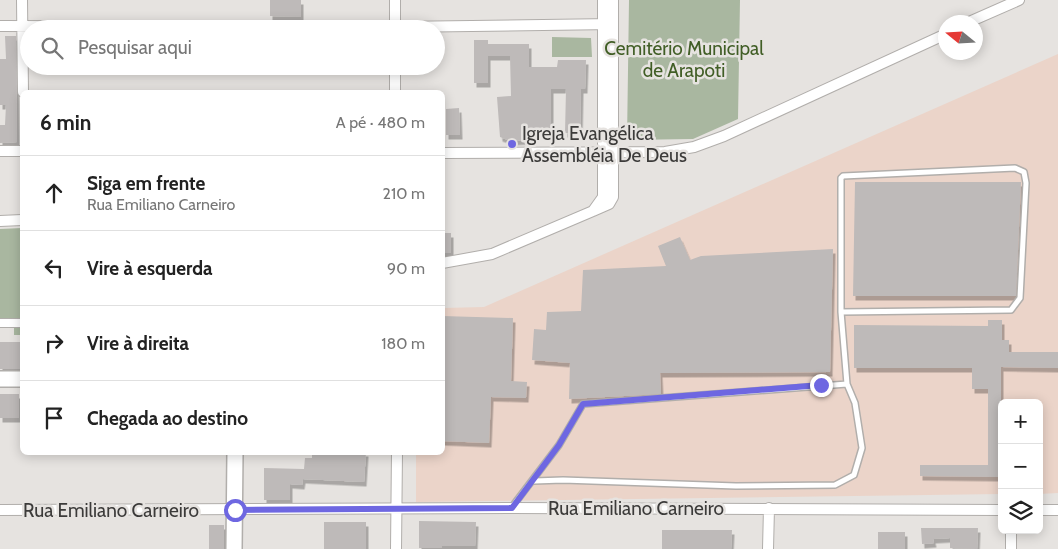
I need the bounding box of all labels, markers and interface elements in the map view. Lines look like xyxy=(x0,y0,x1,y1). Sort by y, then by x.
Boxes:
north arrow xyxy=(938,15,983,60)
search box xyxy=(20,20,445,75)
icon: search xyxy=(38,34,66,62)
text: Pesquisar aqui xyxy=(78,36,192,59)
park label: Cemitério Municipal de Arapoti xyxy=(604,37,764,82)
text: 6 min xyxy=(40,110,91,135)
text: A pé · 480 m xyxy=(336,113,425,132)
place label: Igreja Evangélica Assembléia De Deus xyxy=(522,122,687,167)
marker: Igreja Evangélica Assembléia De Deus xyxy=(506,138,518,150)
text: Siga em frente xyxy=(87,172,205,195)
icon: ahead xyxy=(40,179,68,207)
text: 210 m xyxy=(383,184,425,203)
text: Rua Emiliano Carneiro xyxy=(87,195,235,214)
icon: left xyxy=(40,254,68,282)
text: Vire à esquerda xyxy=(87,257,213,280)
text: 90 m xyxy=(387,259,425,278)
icon: right xyxy=(40,329,68,357)
text: Vire à direita xyxy=(87,332,189,355)
text: 180 m xyxy=(381,334,425,353)
route end xyxy=(810,374,833,397)
map controls xyxy=(998,399,1043,534)
button: + xyxy=(998,399,1043,444)
icon: arrive xyxy=(40,404,68,432)
text: Chegada ao destino xyxy=(87,407,248,430)
button: − xyxy=(998,444,1043,489)
button: layers xyxy=(998,489,1043,534)
street label: Rua Emiliano Carneiro xyxy=(548,497,724,520)
street label: Rua Emiliano Carneiro xyxy=(23,499,199,522)
route start xyxy=(224,499,247,522)

